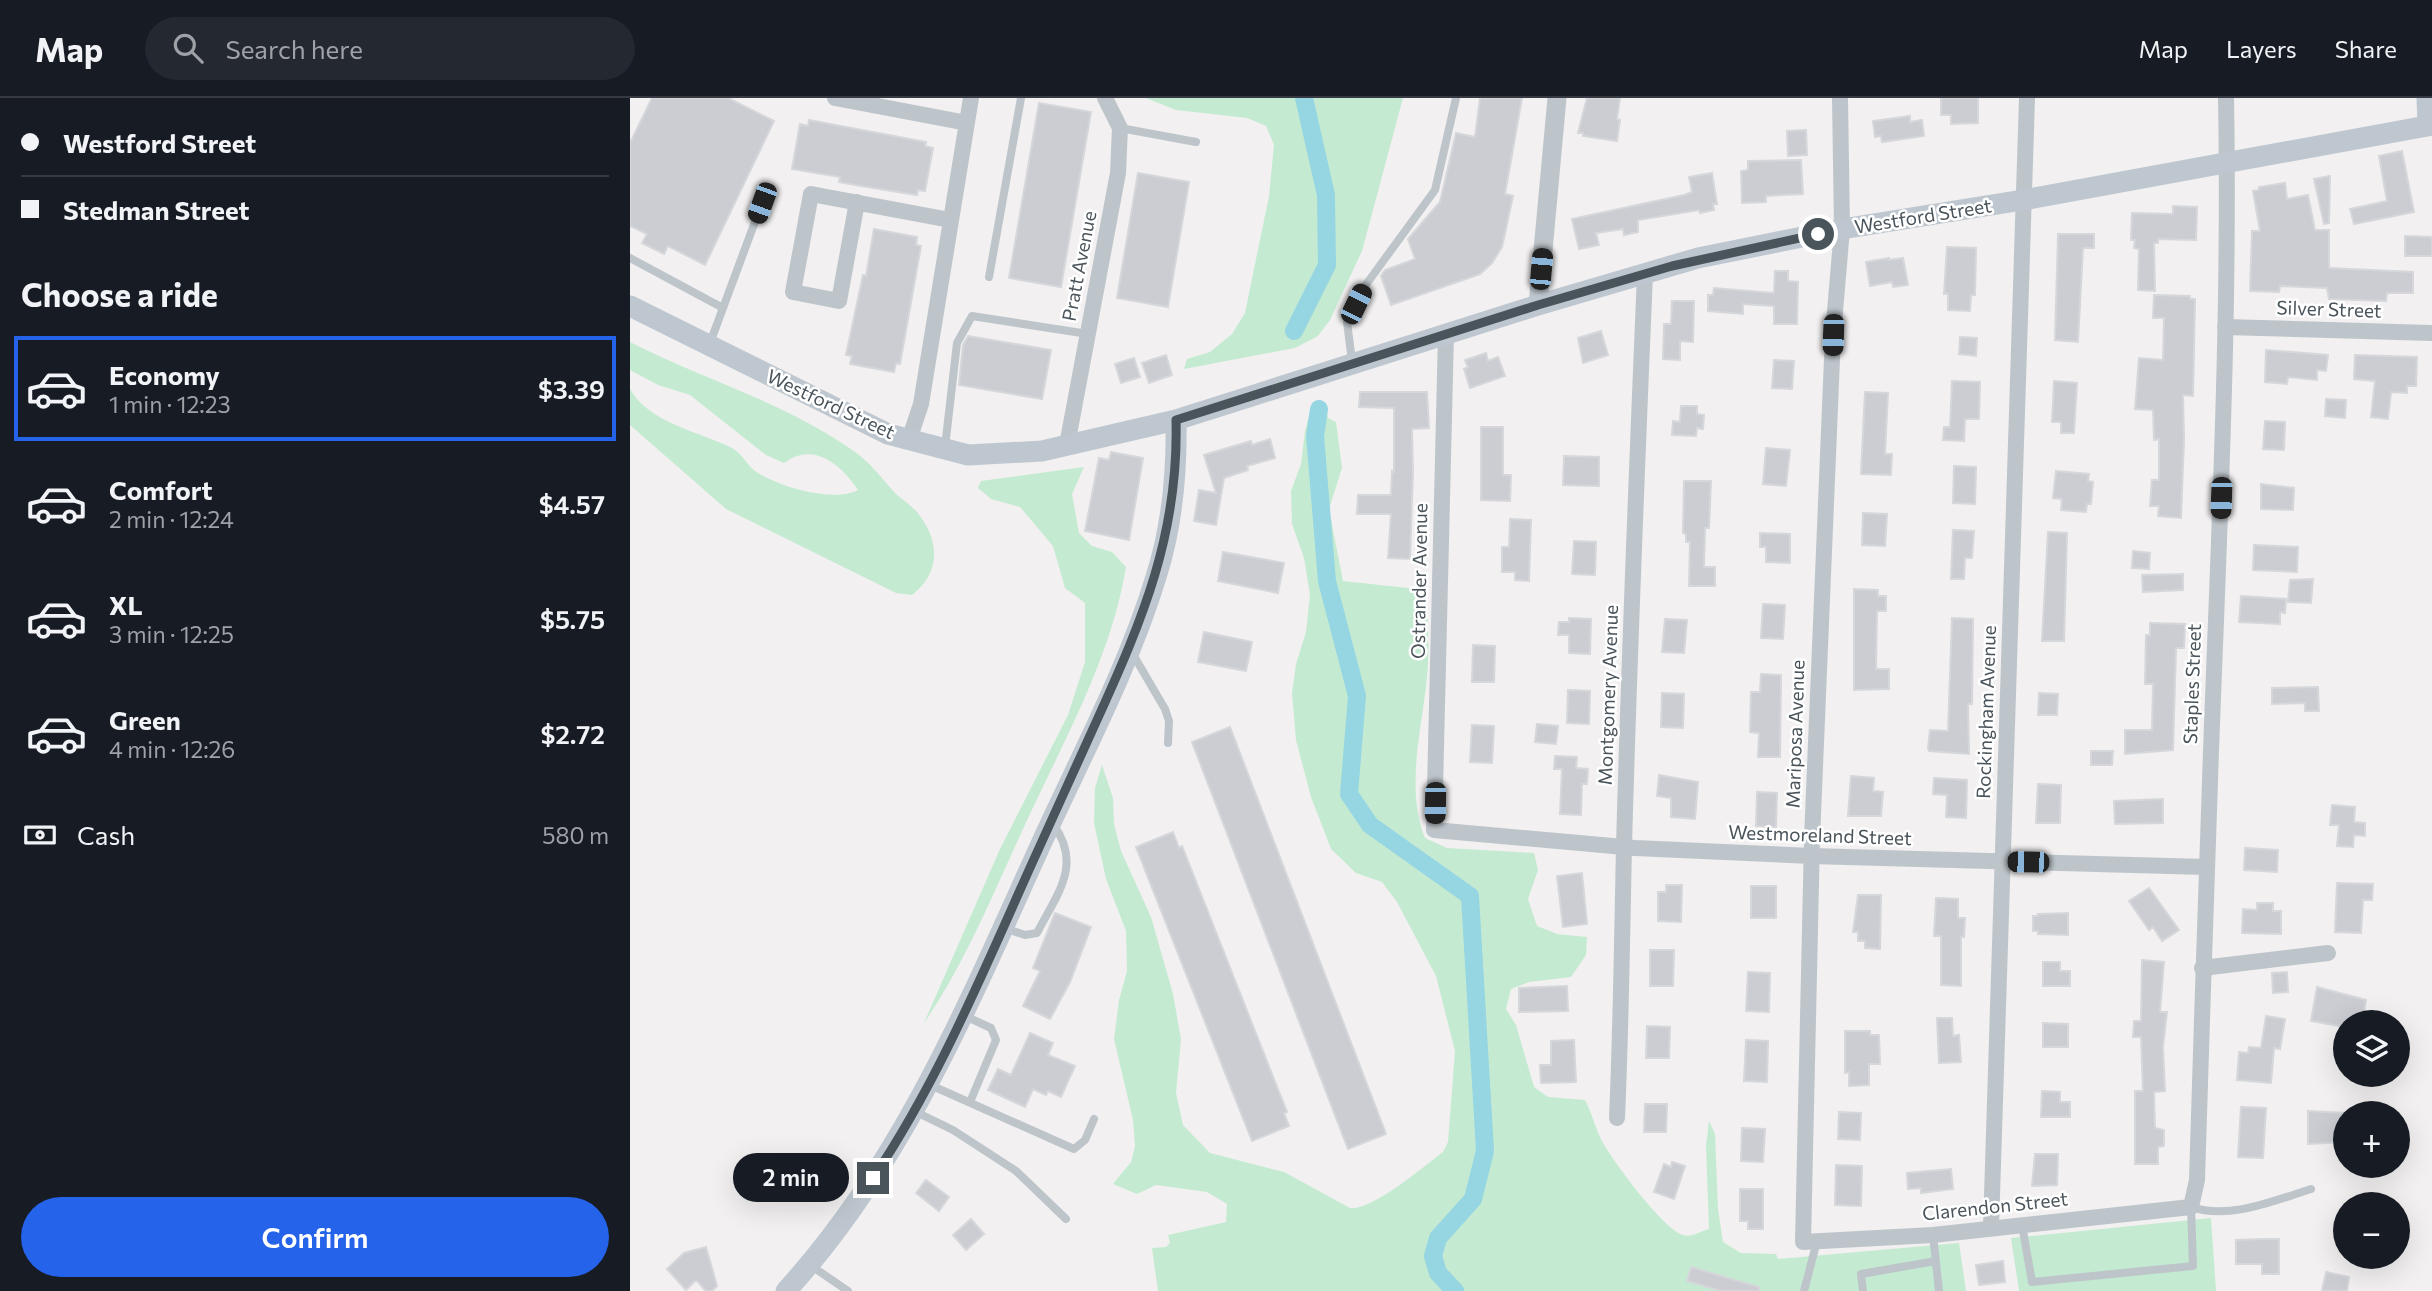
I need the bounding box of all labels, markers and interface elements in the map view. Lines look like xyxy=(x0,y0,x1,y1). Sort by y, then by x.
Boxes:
search box xyxy=(145,17,635,80)
text: Map xyxy=(35,28,103,69)
icon: search xyxy=(169,29,207,67)
text: Search here xyxy=(225,33,363,64)
text: Map xyxy=(2139,34,2188,63)
text: Layers xyxy=(2226,34,2297,63)
text: Share xyxy=(2335,34,2397,63)
text: Westford Street xyxy=(63,127,256,158)
car xyxy=(745,180,780,226)
street label: Westford Street xyxy=(1853,193,1993,238)
text: Stedman Street xyxy=(63,194,250,225)
street label: Pratt Avenue xyxy=(1057,209,1100,323)
route start xyxy=(1802,218,1834,250)
car xyxy=(1529,247,1554,291)
text: Choose a ride xyxy=(21,274,218,314)
car xyxy=(1338,281,1375,327)
street label: Silver Street xyxy=(2276,295,2382,322)
car xyxy=(1822,314,1845,356)
icon: car xyxy=(25,357,88,420)
text: Economy xyxy=(109,359,220,390)
street label: Westford Street xyxy=(764,364,899,443)
text: $3.39 xyxy=(538,373,605,404)
text: 1 min · 12:23 xyxy=(109,390,231,418)
icon: car xyxy=(25,472,88,535)
text: Comfort xyxy=(109,474,212,505)
car xyxy=(2210,477,2233,519)
text: $4.57 xyxy=(539,488,605,519)
street label: Ostrander Avenue xyxy=(1406,503,1431,659)
text: 2 min · 12:24 xyxy=(109,505,234,533)
icon: car xyxy=(25,587,88,650)
text: XL xyxy=(109,589,143,620)
text: $5.75 xyxy=(540,603,605,634)
street label: Montgomery Avenue xyxy=(1593,604,1622,786)
text: 3 min · 12:25 xyxy=(109,620,234,648)
street label: Staples Street xyxy=(2178,623,2205,745)
street label: Rockingham Avenue xyxy=(1971,625,2000,799)
street label: Mariposa Avenue xyxy=(1780,659,1809,809)
icon: car xyxy=(25,702,88,765)
text: Green xyxy=(109,704,181,735)
text: $2.72 xyxy=(540,718,605,749)
text: 4 min · 12:26 xyxy=(109,735,235,763)
car xyxy=(1425,782,1446,824)
icon: cash xyxy=(21,816,59,854)
text: Cash xyxy=(77,819,135,850)
street label: Westmoreland Street xyxy=(1728,820,1912,849)
text: 580 m xyxy=(542,821,609,849)
car xyxy=(2007,851,2050,873)
map controls xyxy=(2333,1010,2410,1269)
button: layers xyxy=(2333,1010,2410,1087)
button: + xyxy=(2333,1101,2410,1178)
callout: 2 min xyxy=(733,1154,848,1202)
route end xyxy=(857,1162,889,1194)
text: 2 min xyxy=(763,1163,819,1191)
street label: Clarendon Street xyxy=(1921,1186,2069,1225)
button: − xyxy=(2333,1192,2410,1269)
button: Confirm xyxy=(21,1197,609,1277)

